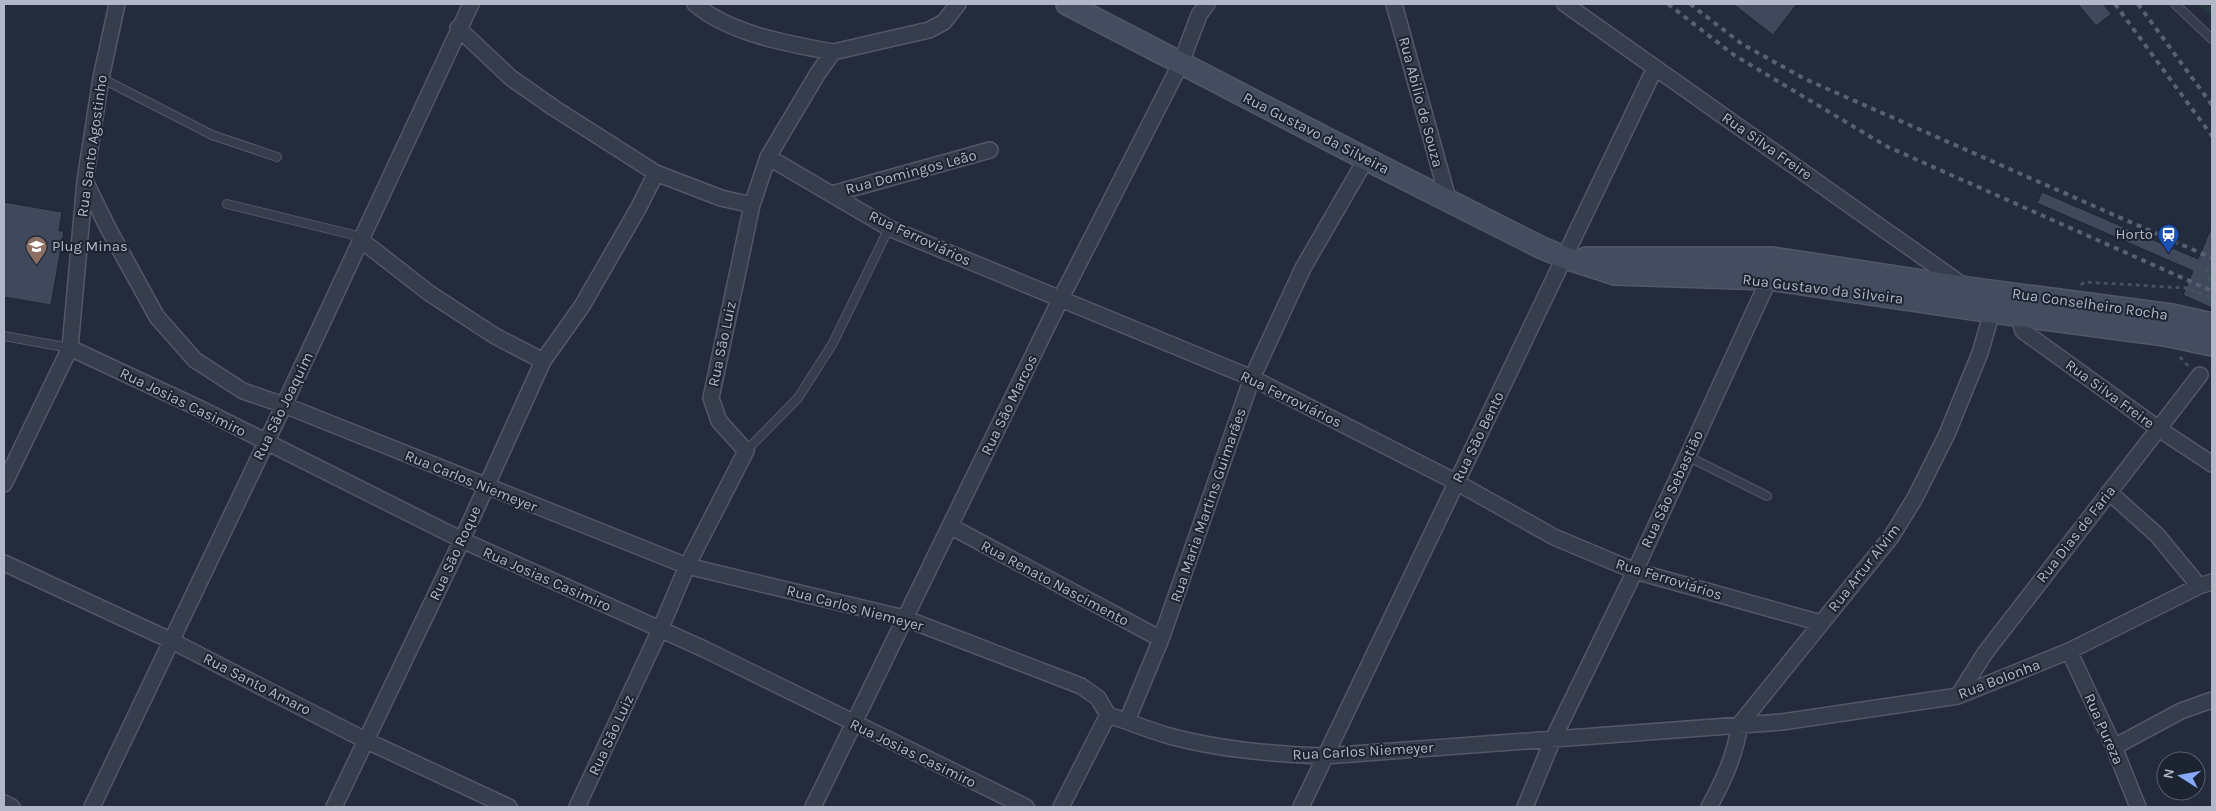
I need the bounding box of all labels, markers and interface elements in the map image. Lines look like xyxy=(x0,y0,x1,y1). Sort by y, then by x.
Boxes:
street label: Rua Abilio de Souza xyxy=(1395,35,1447,169)
street label: Rua Santo Agostinho xyxy=(73,74,111,218)
street label: Rua Gustavo da Silveira xyxy=(1240,88,1392,178)
street label: Rua Silva Freire xyxy=(1719,108,1815,184)
street label: Rua Domingos Leão xyxy=(843,146,979,198)
street label: Rua Ferroviários xyxy=(866,206,974,270)
station icon: Horto xyxy=(2157,222,2181,253)
place label: Horto xyxy=(2116,225,2153,243)
school or university icon: Plug Minas xyxy=(24,234,48,265)
place label: Plug Minas xyxy=(52,237,128,255)
street label: Rua Gustavo da Silveira xyxy=(1742,270,1904,308)
street label: Rua Conselheiro Rocha xyxy=(2011,284,2169,324)
street label: Rua São Luiz xyxy=(704,300,740,388)
street label: Rua São Joaquim xyxy=(249,349,317,463)
street label: Rua São Marcos xyxy=(977,352,1041,458)
street label: Rua Silva Freire xyxy=(2062,356,2158,432)
street label: Rua Josias Casimiro xyxy=(117,364,249,440)
street label: Rua Ferroviários xyxy=(1237,367,1345,431)
street label: Rua São Bento xyxy=(1448,389,1508,485)
street label: Rua Maria Martins Guimarães xyxy=(1166,405,1250,605)
street label: Rua São Sebastião xyxy=(1637,427,1707,551)
street label: Rua Carlos Niemeyer xyxy=(402,446,540,516)
street label: Rua Dias de Faria xyxy=(2033,482,2119,586)
street label: Rua São Roque xyxy=(425,503,485,603)
street label: Rua Artur Alvim xyxy=(1824,520,1904,616)
street label: Rua Renato Nascimento xyxy=(978,536,1132,630)
street label: Rua Josias Casimiro xyxy=(480,543,614,615)
street label: Rua Ferroviários xyxy=(1614,554,1724,604)
street label: Rua Carlos Niemeyer xyxy=(785,581,926,635)
street label: Rua Santo Amaro xyxy=(200,649,314,719)
street label: Rua Bolonha xyxy=(1955,655,2043,703)
street label: Rua Pureza xyxy=(2080,691,2128,767)
street label: Rua São Luiz xyxy=(584,692,638,778)
street label: Rua Josias Casimiro xyxy=(847,715,979,791)
street label: Rua Carlos Niemeyer xyxy=(1292,738,1434,764)
north arrow xyxy=(2156,751,2206,801)
text: N xyxy=(2159,767,2178,780)

